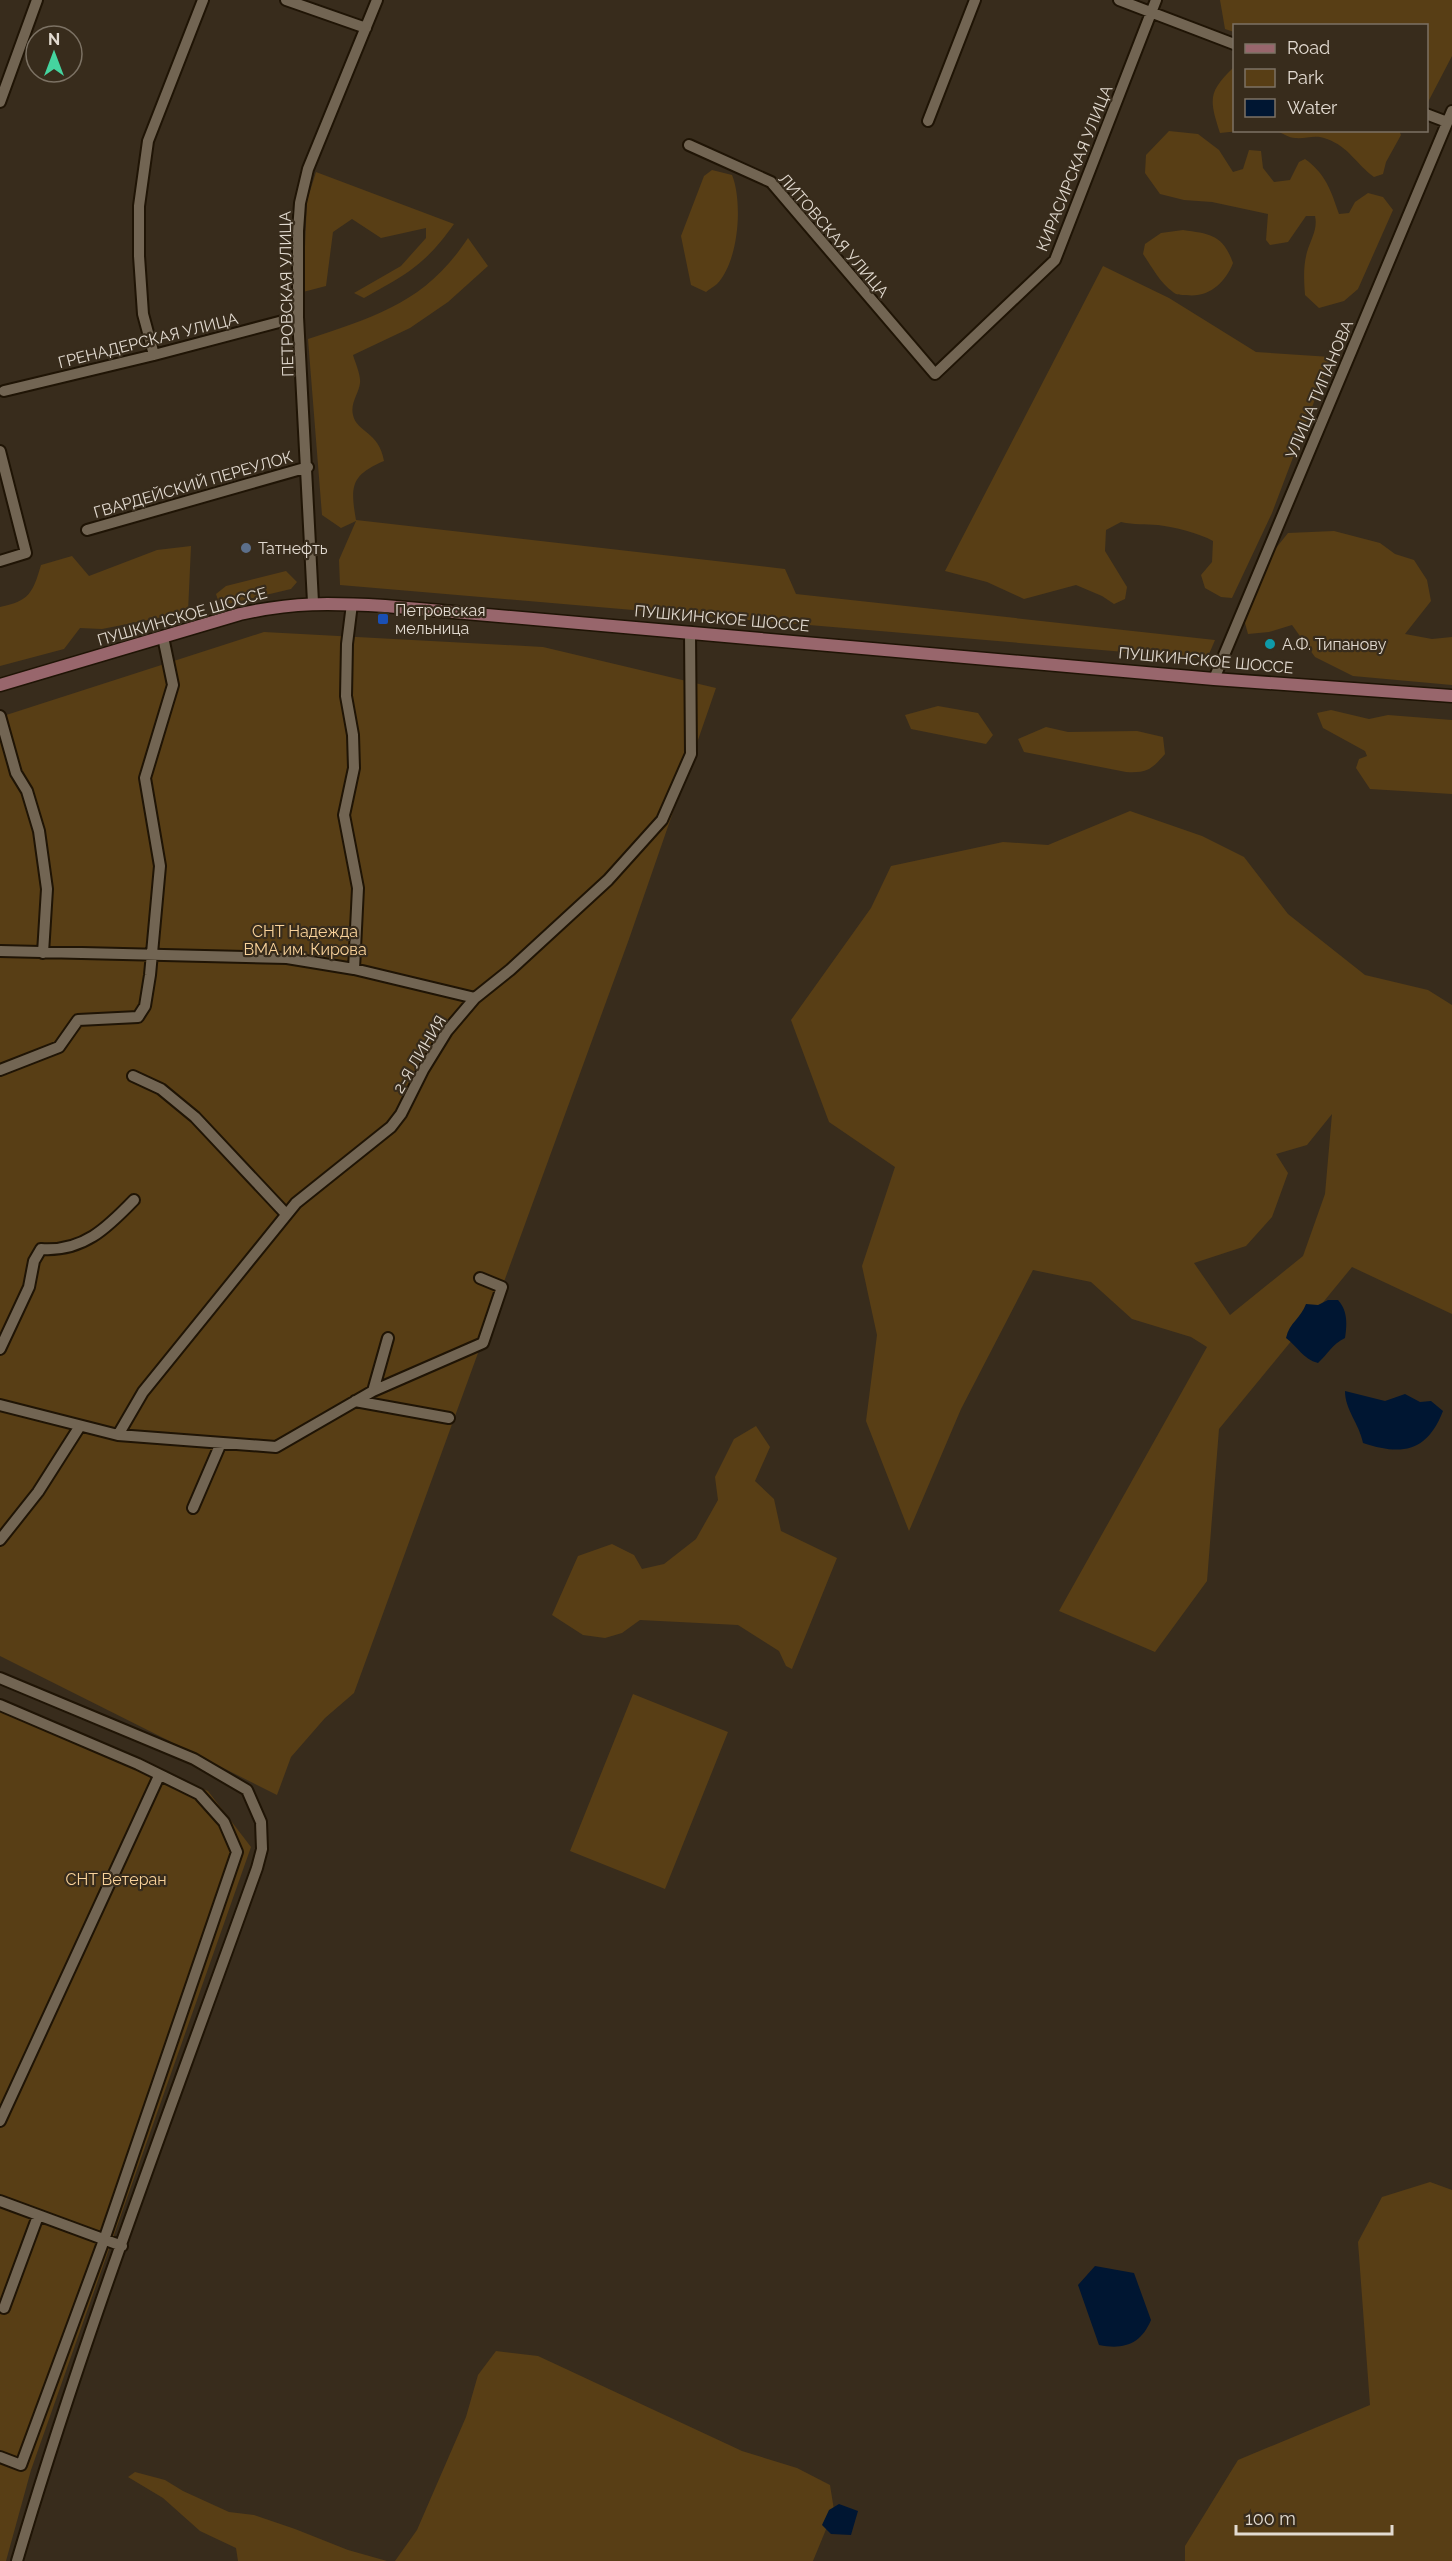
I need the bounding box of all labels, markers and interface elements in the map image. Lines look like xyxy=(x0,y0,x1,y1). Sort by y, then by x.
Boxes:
north arrow xyxy=(24,24,84,84)
legend xyxy=(1233,24,1428,132)
text: N xyxy=(48,30,60,49)
text: Road xyxy=(1287,37,1330,58)
text: Park xyxy=(1287,67,1324,88)
street label: КИРАСИРСКАЯ УЛИЦА xyxy=(1032,82,1117,254)
text: Water xyxy=(1287,97,1338,118)
street label: ЛИТОВСКАЯ УЛИЦА xyxy=(775,169,893,301)
street label: ПЕТРОВСКАЯ УЛИЦА xyxy=(276,211,297,377)
street label: ГРЕНАДЕРСКАЯ УЛИЦА xyxy=(56,309,240,372)
street label: УЛИЦА ТИПАНОВА xyxy=(1282,317,1357,461)
street label: ГВАРДЕЙСКИЙ ПЕРЕУЛОК xyxy=(91,447,295,522)
place label: Татнефть xyxy=(258,539,328,558)
marker: Татнефть xyxy=(239,541,253,555)
street label: ПУШКИНСКОЕ ШОССЕ xyxy=(95,583,269,650)
place label: Петровская мельница xyxy=(395,601,485,638)
street label: ПУШКИНСКОЕ ШОССЕ xyxy=(634,601,811,636)
marker: Петровская мельница xyxy=(376,612,390,626)
place label: А.Ф. Типанову xyxy=(1282,635,1387,654)
marker: А.Ф. Типанову xyxy=(1263,637,1277,651)
street label: ПУШКИНСКОЕ ШОССЕ xyxy=(1118,643,1295,678)
park label: СНТ Надежда ВМА им. Кирова xyxy=(243,922,367,959)
street label: 2-Я ЛИНИЯ xyxy=(389,1012,450,1097)
park label: СНТ Ветеран xyxy=(65,1870,167,1889)
scale bar xyxy=(1236,2498,1392,2536)
text: 100 m xyxy=(1245,2508,1296,2529)

